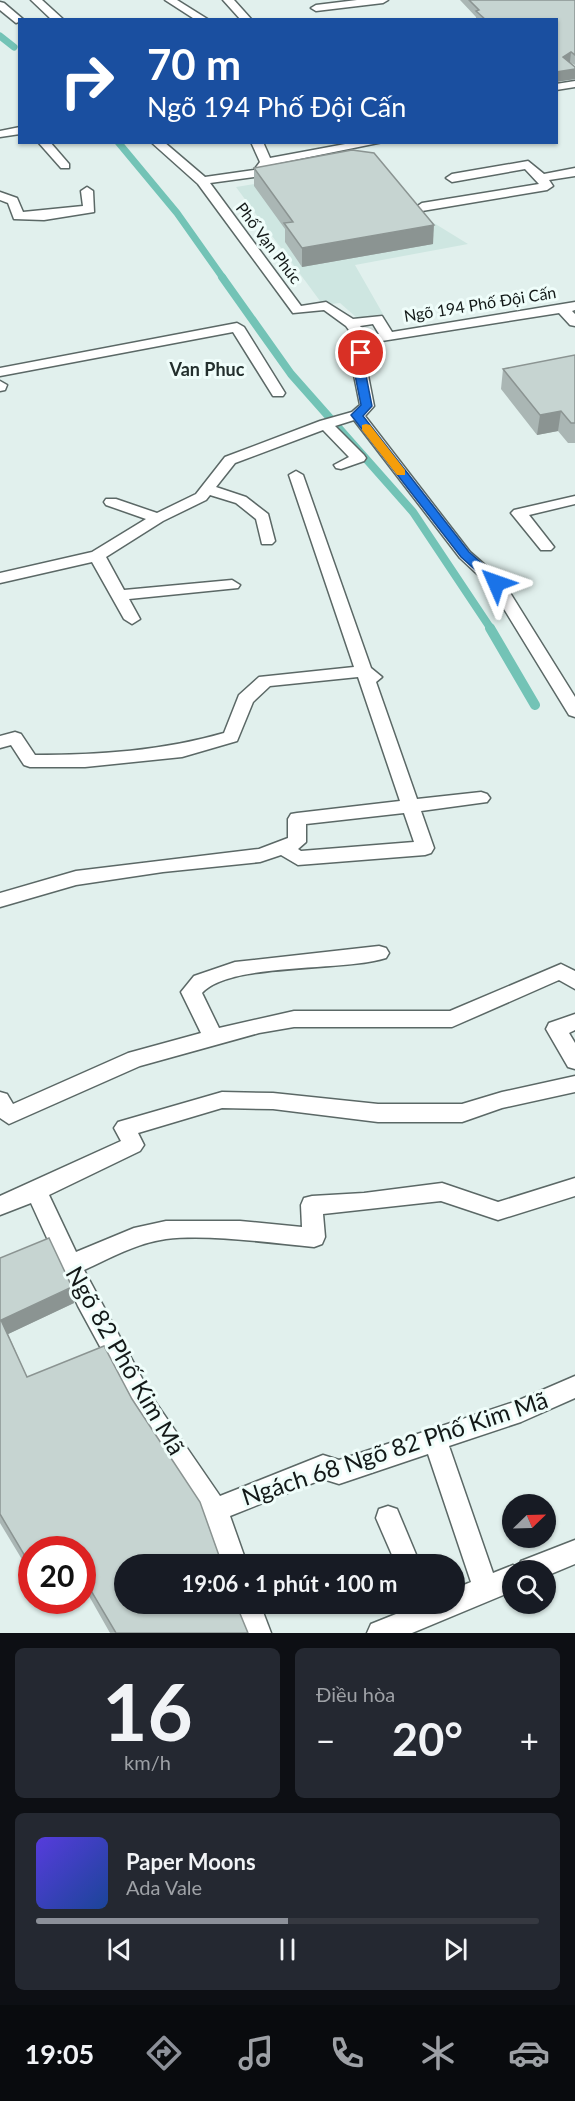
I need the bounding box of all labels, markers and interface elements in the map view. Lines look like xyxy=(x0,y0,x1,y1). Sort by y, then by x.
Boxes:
text: 70 m xyxy=(147,39,241,89)
icon: right xyxy=(48,42,126,120)
text: Ngõ 194 Phố Đội Cấn xyxy=(147,90,406,123)
street label: Phố Vạn Phúc xyxy=(233,198,306,287)
street label: Ngõ 194 Phố Đội Cấn xyxy=(403,282,557,325)
pin xyxy=(335,327,386,378)
icon: arrive xyxy=(344,336,377,369)
district label: Van Phuc xyxy=(169,358,245,380)
position arrow xyxy=(464,551,528,615)
street label: Ngõ 82 Phố Kim Mã xyxy=(61,1261,192,1460)
street label: Ngách 68 Ngõ 82 Phố Kim Mã xyxy=(238,1384,551,1511)
north arrow xyxy=(502,1494,556,1548)
map controls xyxy=(502,1494,556,1614)
speed limit sign: 20 xyxy=(18,1536,96,1614)
button: search xyxy=(502,1560,556,1614)
text: 19:06 · 1 phút · 100 m xyxy=(182,1570,397,1597)
text: 16 xyxy=(102,1664,193,1758)
text: Điều hòa xyxy=(316,1682,395,1706)
text: 20° xyxy=(392,1712,463,1766)
text: − xyxy=(316,1720,335,1760)
text: + xyxy=(520,1720,539,1760)
text: km/h xyxy=(124,1750,171,1774)
text: Paper Moons xyxy=(126,1848,256,1875)
text: Ada Vale xyxy=(126,1875,202,1899)
icon: previous xyxy=(103,1933,136,1966)
icon: pause xyxy=(271,1933,304,1966)
icon: next xyxy=(439,1933,472,1966)
icon: directions xyxy=(143,2032,185,2074)
icon: music xyxy=(235,2032,277,2074)
icon: phone xyxy=(326,2032,368,2074)
icon: climate xyxy=(417,2032,459,2074)
icon: car xyxy=(508,2032,550,2074)
text: 19:05 xyxy=(25,2037,94,2070)

